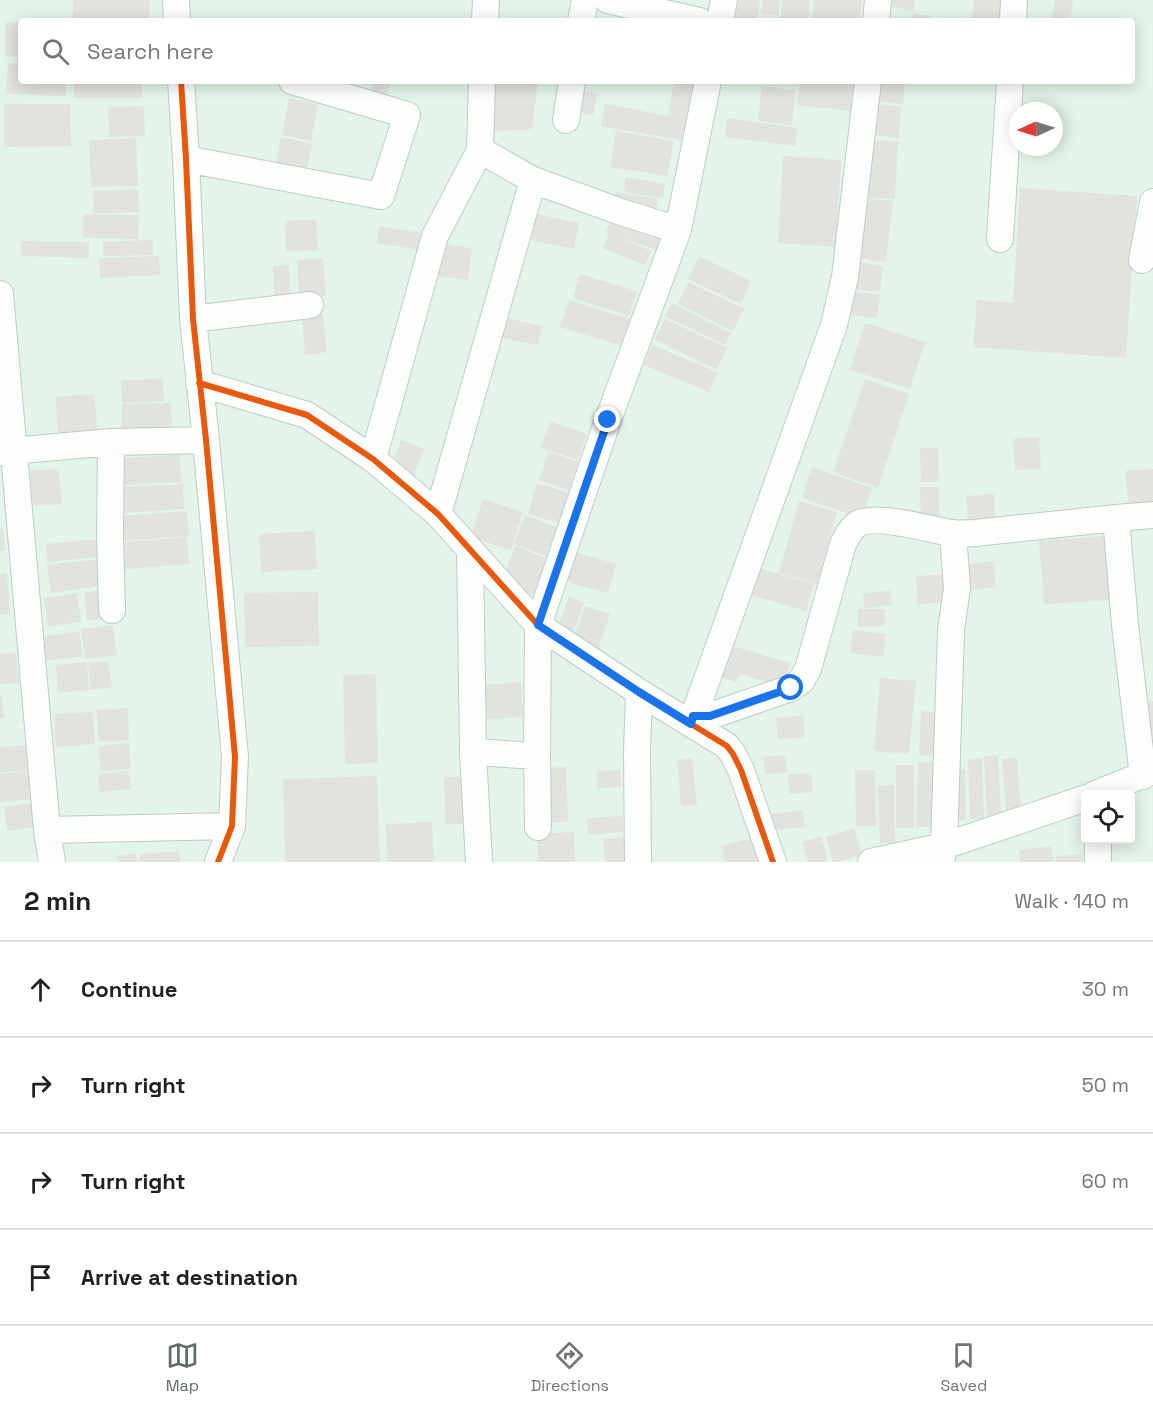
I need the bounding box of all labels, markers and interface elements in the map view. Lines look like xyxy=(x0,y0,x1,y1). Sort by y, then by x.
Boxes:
search box xyxy=(18,18,1135,84)
icon: search xyxy=(39,35,72,68)
text: Search here xyxy=(87,37,214,65)
north arrow xyxy=(1009,102,1063,156)
route end xyxy=(594,406,620,432)
route start xyxy=(777,674,803,700)
map controls xyxy=(1081,790,1135,844)
button: locate xyxy=(1081,790,1135,844)
text: 2 min xyxy=(24,884,91,918)
text: Walk · 140 m xyxy=(1015,888,1129,914)
icon: ahead xyxy=(24,973,57,1006)
text: Continue xyxy=(81,975,177,1003)
text: 30 m xyxy=(1082,976,1129,1002)
icon: right xyxy=(24,1069,57,1102)
text: Turn right xyxy=(81,1071,186,1099)
text: 50 m xyxy=(1082,1072,1129,1098)
icon: right xyxy=(24,1165,57,1198)
text: Turn right xyxy=(81,1167,186,1195)
text: 60 m xyxy=(1082,1168,1129,1194)
icon: arrive xyxy=(24,1261,57,1294)
text: Arrive at destination xyxy=(81,1263,298,1291)
tab: Map xyxy=(166,1339,199,1396)
tab: Directions xyxy=(531,1339,609,1396)
tab: Saved xyxy=(941,1339,987,1396)

